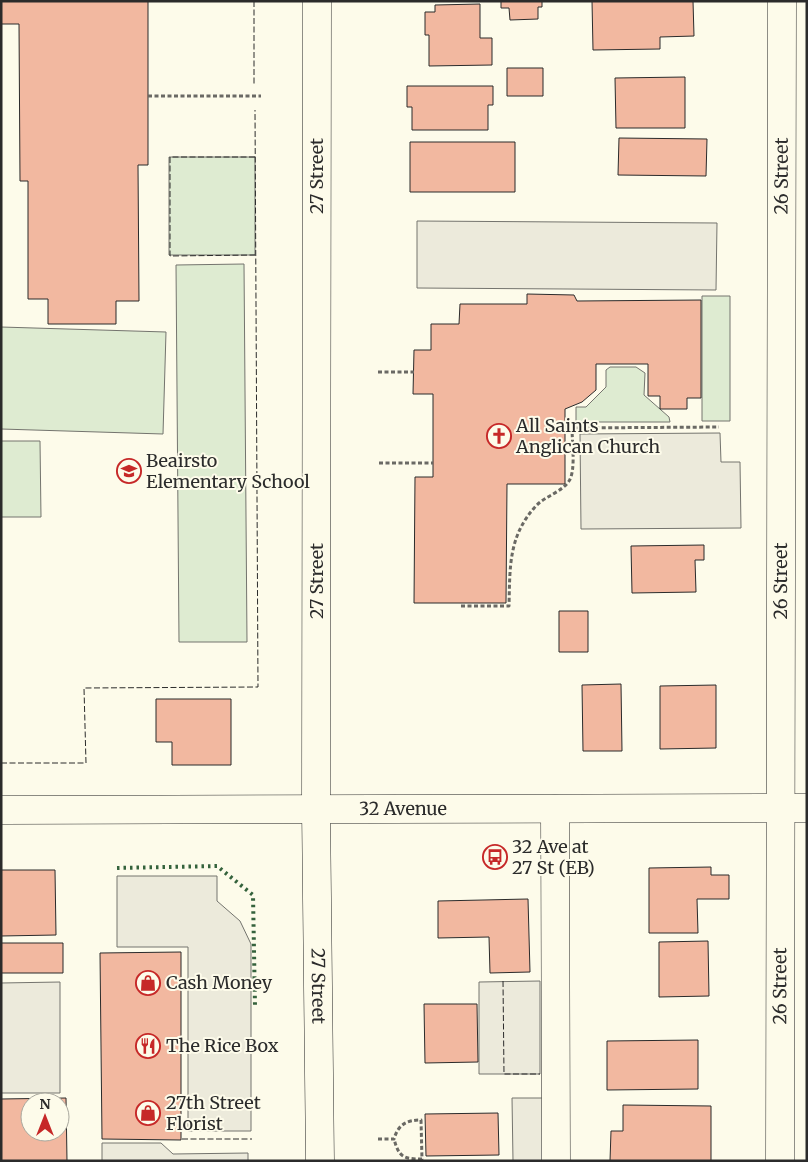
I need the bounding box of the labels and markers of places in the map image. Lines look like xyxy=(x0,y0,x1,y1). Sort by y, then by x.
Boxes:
place label: All Saints Anglican Church xyxy=(515,414,660,458)
church icon: All Saints Anglican Church xyxy=(486,423,512,449)
place label: Beairsto Elementary School xyxy=(146,449,310,493)
school or university icon: Beairsto Elementary School xyxy=(116,458,142,484)
place label: 32 Ave at 27 St (EB) xyxy=(512,835,595,879)
bus stop icon: 32 Ave at 27 St (EB) xyxy=(482,844,508,870)
shop icon: Cash Money xyxy=(135,970,161,996)
place label: Cash Money xyxy=(166,971,273,994)
restaurant icon: The Rice Box xyxy=(135,1033,161,1059)
place label: The Rice Box xyxy=(166,1034,279,1057)
place label: 27th Street Florist xyxy=(166,1091,261,1135)
shop icon: 27th Street Florist xyxy=(135,1100,161,1126)

